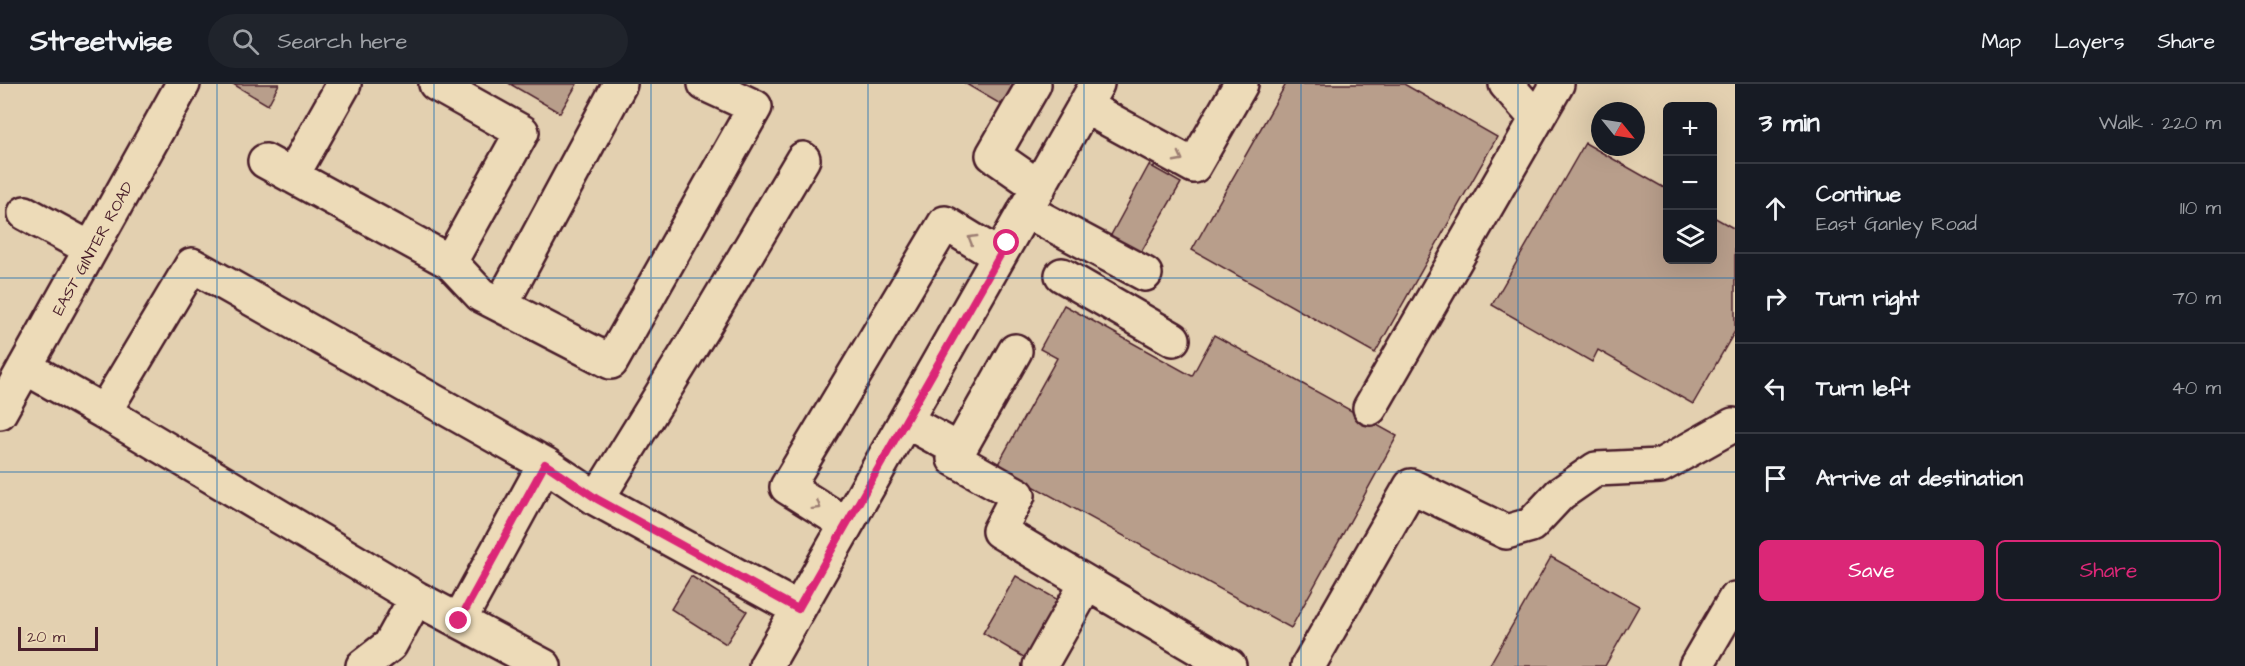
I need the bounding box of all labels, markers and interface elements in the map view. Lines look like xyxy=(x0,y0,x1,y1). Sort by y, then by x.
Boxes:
search box xyxy=(208,14,628,68)
text: Streetwise xyxy=(30,22,172,61)
icon: search xyxy=(229,25,262,58)
text: Search here xyxy=(277,26,407,57)
text: Map xyxy=(1981,27,2021,56)
text: Layers xyxy=(2054,27,2124,56)
text: Share xyxy=(2157,27,2215,56)
north arrow xyxy=(1591,102,1645,156)
map controls xyxy=(1663,102,1717,264)
button: + xyxy=(1663,102,1717,156)
text: 3 min xyxy=(1759,105,1820,141)
text: Walk · 220 m xyxy=(2099,109,2221,137)
one-way arrow xyxy=(1173,151,1183,162)
button: − xyxy=(1663,156,1717,210)
street label: EAST GINTER ROAD xyxy=(47,178,139,319)
text: Continue xyxy=(1816,179,1901,210)
icon: ahead xyxy=(1759,192,1792,225)
text: 110 m xyxy=(2180,194,2221,222)
button: layers xyxy=(1663,210,1717,264)
text: East Ganley Road xyxy=(1816,210,1977,238)
route start xyxy=(993,229,1019,255)
one-way arrow xyxy=(968,235,978,247)
icon: right xyxy=(1759,282,1792,315)
text: Turn right xyxy=(1816,283,1919,314)
text: 70 m xyxy=(2173,284,2221,312)
icon: left xyxy=(1759,372,1792,405)
text: Turn left xyxy=(1816,373,1910,404)
text: 40 m xyxy=(2171,374,2221,402)
icon: arrive xyxy=(1759,462,1792,495)
text: Arrive at destination xyxy=(1816,463,2023,494)
one-way arrow xyxy=(811,498,821,510)
button: Save xyxy=(1759,540,1984,601)
button: Share xyxy=(1996,540,2221,601)
route end xyxy=(445,607,471,633)
scale bar xyxy=(18,624,98,652)
text: 20 m xyxy=(27,626,65,648)

